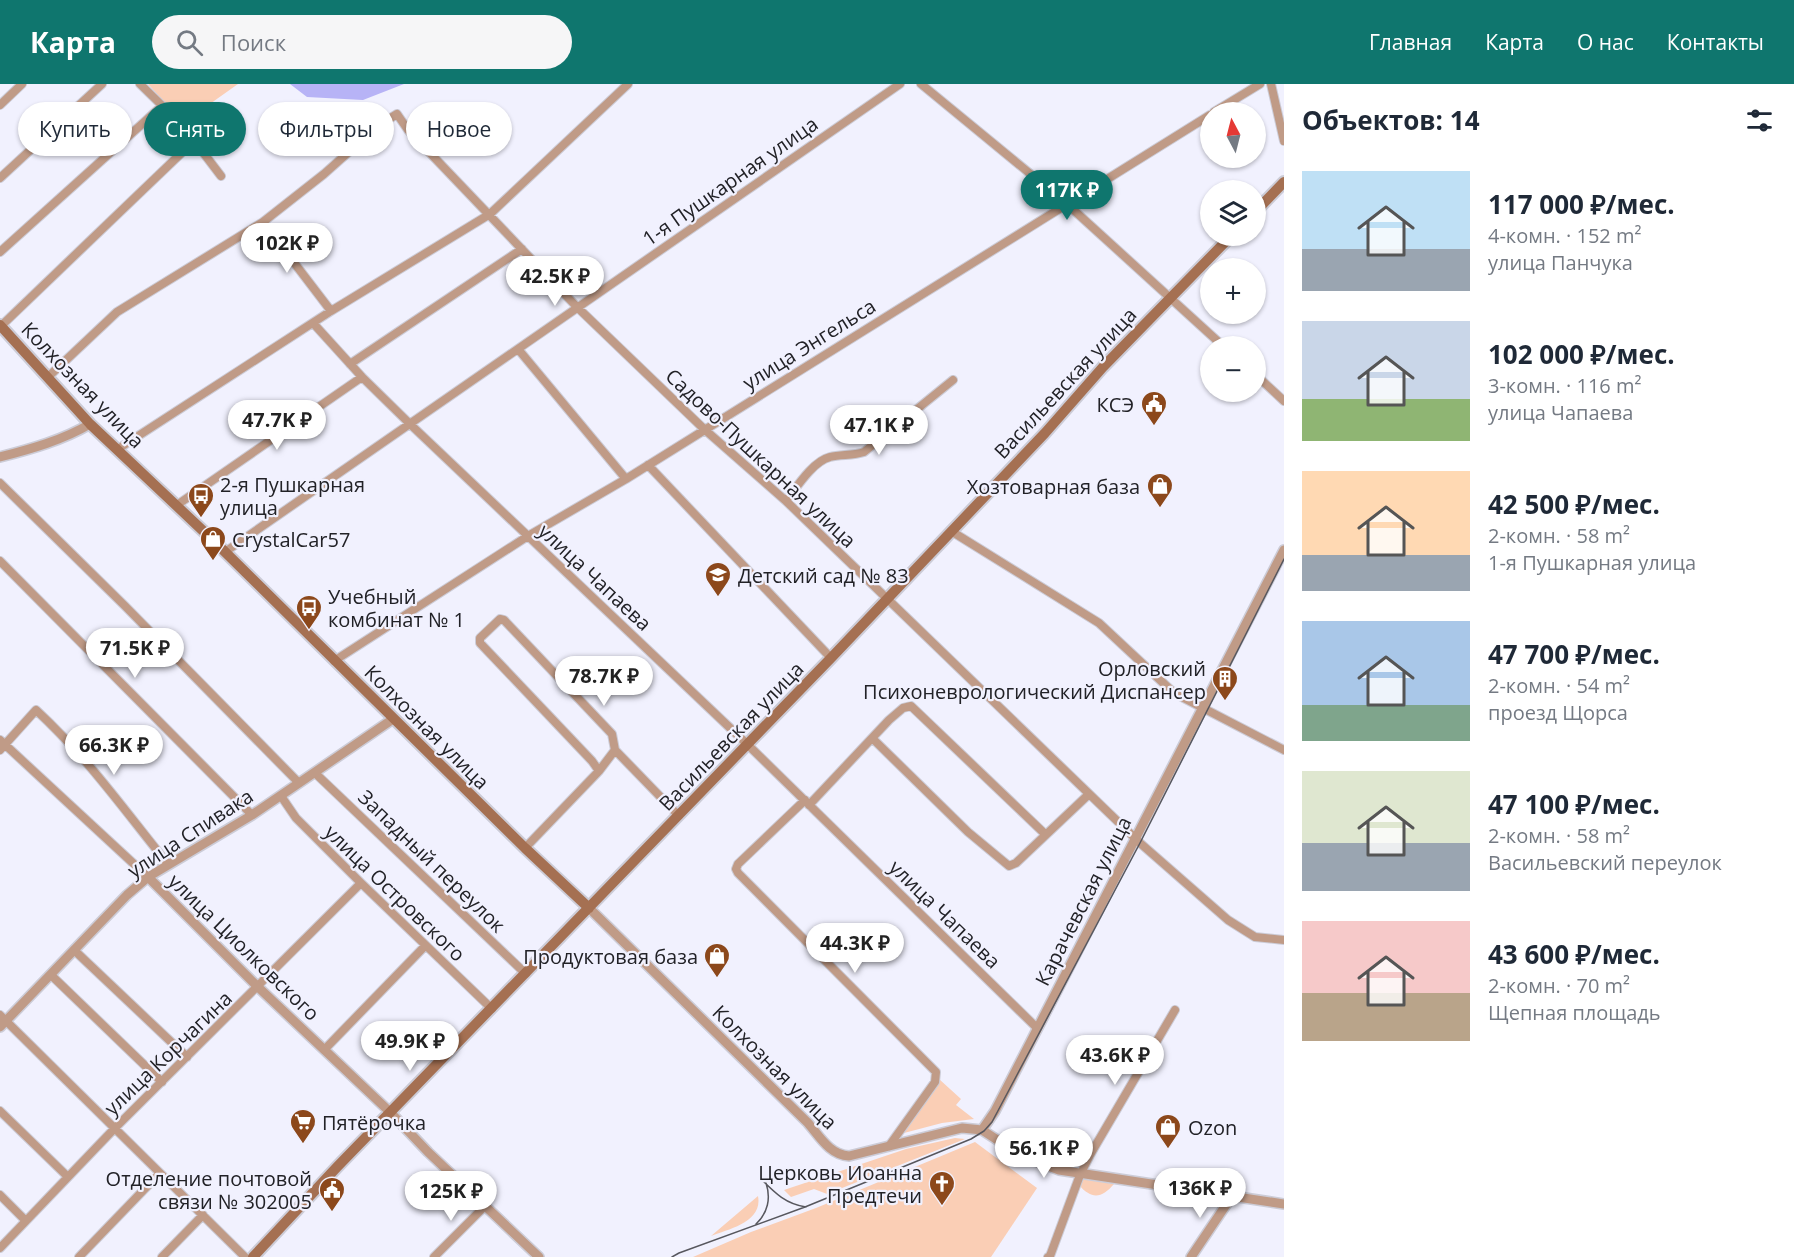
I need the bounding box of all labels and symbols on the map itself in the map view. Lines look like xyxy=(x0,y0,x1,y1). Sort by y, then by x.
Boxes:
north arrow xyxy=(1200,102,1266,168)
street label: 1-я Пушкарная улица xyxy=(637,110,823,252)
pin: 117K ₽ xyxy=(1018,170,1116,221)
pin: 102K ₽ xyxy=(238,223,336,274)
pin: 42.5K ₽ xyxy=(500,256,610,307)
street label: улица Энгельса xyxy=(737,292,881,396)
street label: Васильевская улица xyxy=(988,302,1142,464)
street label: Колхозная улица xyxy=(16,316,150,454)
street label: Садово-Пушкарная улица xyxy=(660,363,862,553)
public building icon: КСЭ xyxy=(1139,389,1169,427)
place label: КСЭ xyxy=(1097,391,1134,418)
pin: 47.7K ₽ xyxy=(222,400,332,451)
pin: 47.1K ₽ xyxy=(824,405,934,456)
place label: 2-я Пушкарная улица xyxy=(220,471,365,521)
shop icon: Хозтоварная база xyxy=(1145,471,1175,509)
place label: Хозтоварная база xyxy=(967,473,1140,500)
bus stop icon: 2-я Пушкарная улица xyxy=(186,481,216,519)
street label: улица Чапаева xyxy=(533,518,657,636)
shop icon: CrystalCar57 xyxy=(198,524,228,562)
place label: CrystalCar57 xyxy=(232,526,350,553)
school or university icon: Детский сад № 83 xyxy=(703,560,733,598)
place label: Детский сад № 83 xyxy=(738,562,909,589)
place label: Учебный комбинат № 1 xyxy=(328,583,465,633)
bus stop icon: Учебный комбинат № 1 xyxy=(294,593,324,631)
pin: 71.5K ₽ xyxy=(80,628,190,679)
place label: Орловский Психоневрологический Диспансер xyxy=(863,655,1206,705)
pin: 78.7K ₽ xyxy=(549,656,659,707)
street label: Васильевская улица xyxy=(653,656,809,816)
street label: Колхозная улица xyxy=(359,659,495,795)
building icon: Орловский Психоневрологический Диспансер xyxy=(1210,664,1240,702)
pin: 66.3K ₽ xyxy=(59,725,169,776)
street label: улица Спивака xyxy=(122,782,258,884)
street label: Западный переулок xyxy=(353,784,512,939)
street label: Карачевская улица xyxy=(1029,812,1137,990)
street label: улица Островского xyxy=(319,819,471,967)
street label: улица Чапаева xyxy=(883,854,1007,974)
street label: улица Циолковского xyxy=(163,868,325,1026)
pin: 44.3K ₽ xyxy=(800,923,910,974)
shop icon: Продуктовая база xyxy=(702,941,732,979)
place label: Продуктовая база xyxy=(523,943,698,970)
street label: улица Корчагина xyxy=(98,985,238,1121)
street label: Колхозная улица xyxy=(707,999,843,1135)
pin: 49.9K ₽ xyxy=(355,1021,465,1072)
pin: 43.6K ₽ xyxy=(1060,1035,1170,1086)
supermarket icon: Пятёрочка xyxy=(288,1107,318,1145)
place label: Пятёрочка xyxy=(322,1109,426,1136)
shop icon: Ozon xyxy=(1153,1112,1183,1150)
place label: Ozon xyxy=(1188,1114,1237,1141)
pin: 56.1K ₽ xyxy=(989,1128,1099,1179)
place label: Церковь Иоанна Предтечи xyxy=(758,1159,922,1209)
place label: Отделение почтовой связи № 302005 xyxy=(106,1165,312,1215)
pin: 136K ₽ xyxy=(1151,1168,1249,1219)
church icon: Церковь Иоанна Предтечи xyxy=(927,1169,957,1207)
pin: 125K ₽ xyxy=(402,1171,500,1222)
public building icon: Отделение почтовой связи № 302005 xyxy=(317,1175,347,1213)

